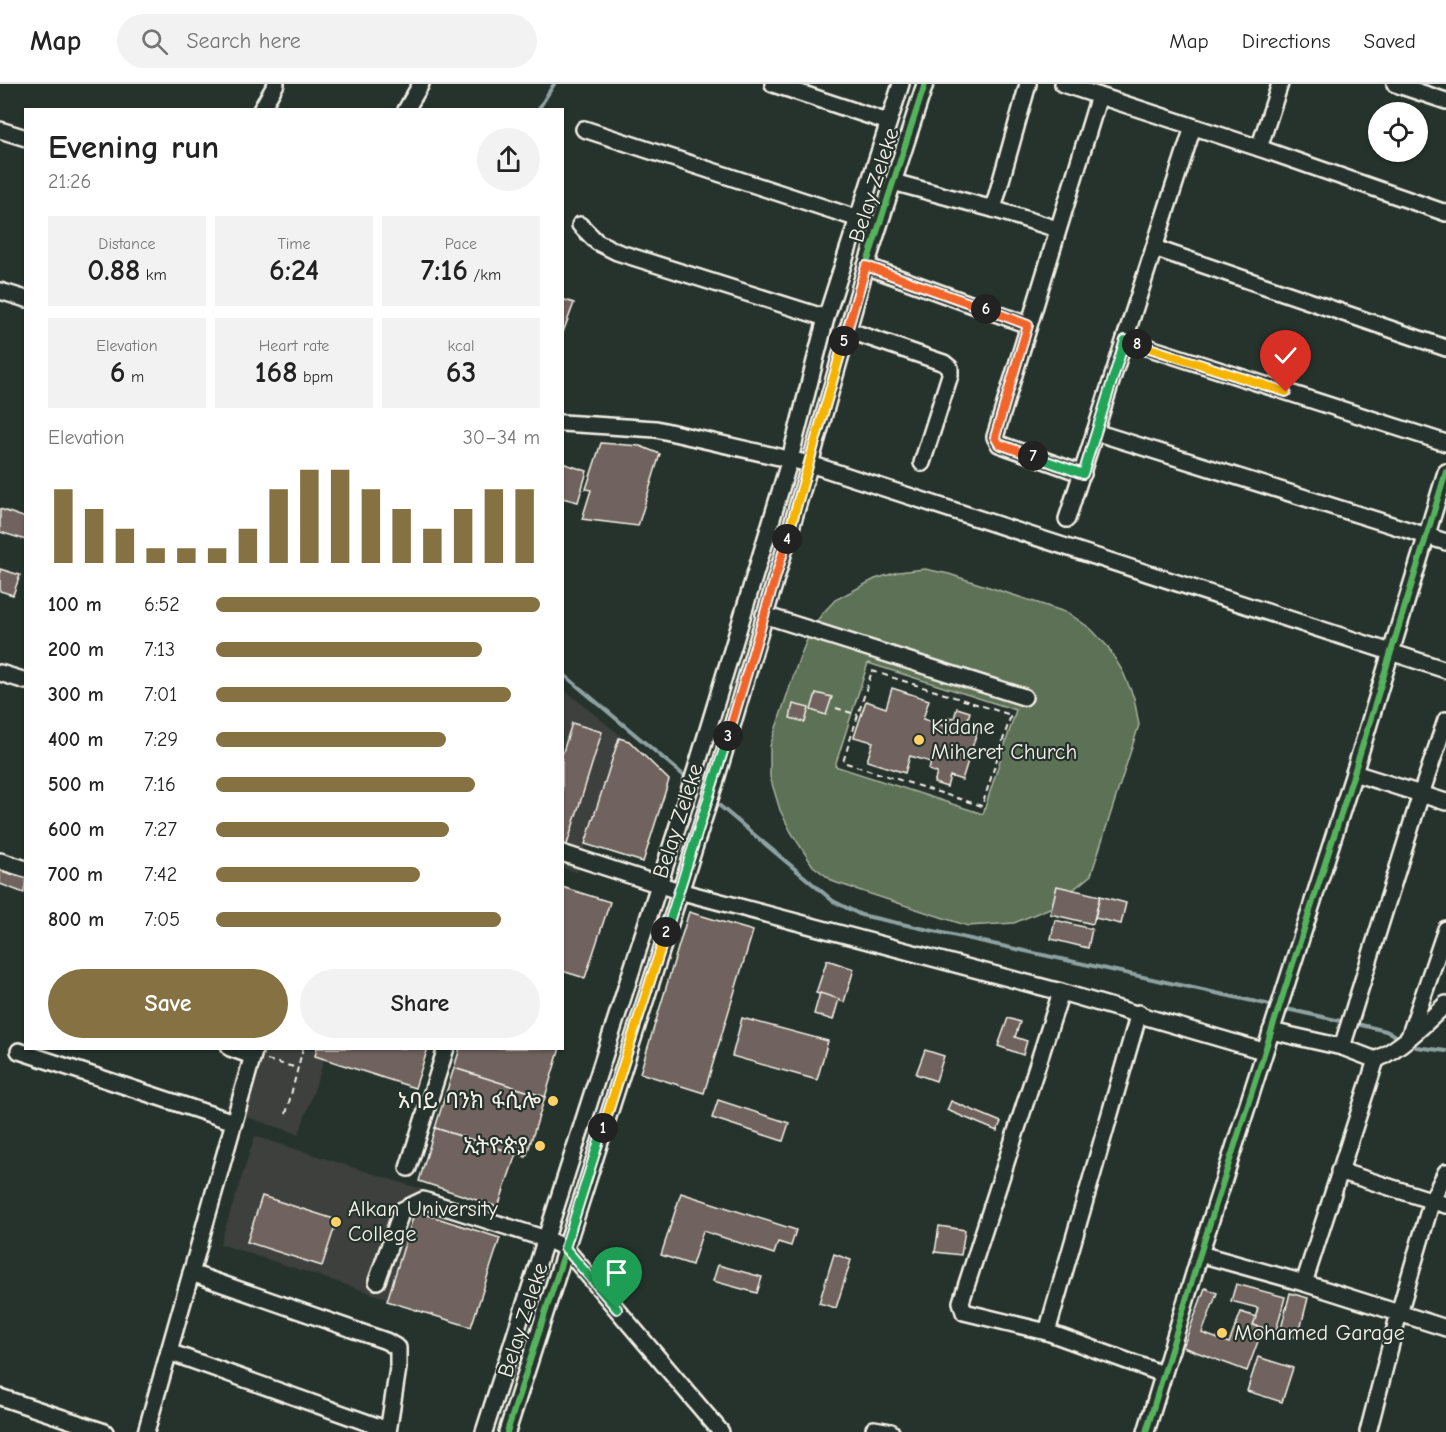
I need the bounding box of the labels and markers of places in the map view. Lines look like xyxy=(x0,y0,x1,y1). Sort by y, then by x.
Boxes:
pin: 6 xyxy=(971,294,1001,324)
pin: 5 xyxy=(829,326,859,356)
pin: 8 xyxy=(1122,329,1152,359)
pin xyxy=(1260,330,1311,392)
pin: 7 xyxy=(1018,441,1048,471)
pin: 4 xyxy=(772,524,802,554)
place label: Kidane Miheret Church xyxy=(931,714,1077,765)
pin: 3 xyxy=(713,721,743,751)
marker: Kidane Miheret Church xyxy=(912,733,926,747)
pin: 2 xyxy=(651,917,681,947)
place label: አባይ ባንክ ፋሲሎ xyxy=(398,1088,541,1114)
marker: አባይ ባንክ ፋሲሎ xyxy=(546,1094,560,1108)
pin: 1 xyxy=(588,1113,618,1143)
place label: ኢትዮጵያ xyxy=(463,1133,528,1159)
marker: ኢትዮጵያ xyxy=(533,1139,547,1153)
place label: Alkan University College xyxy=(348,1196,498,1247)
marker: Alkan University College xyxy=(329,1215,343,1229)
pin xyxy=(591,1247,642,1309)
place label: Mohamed Garage xyxy=(1234,1320,1405,1346)
marker: Mohamed Garage xyxy=(1215,1326,1229,1340)

